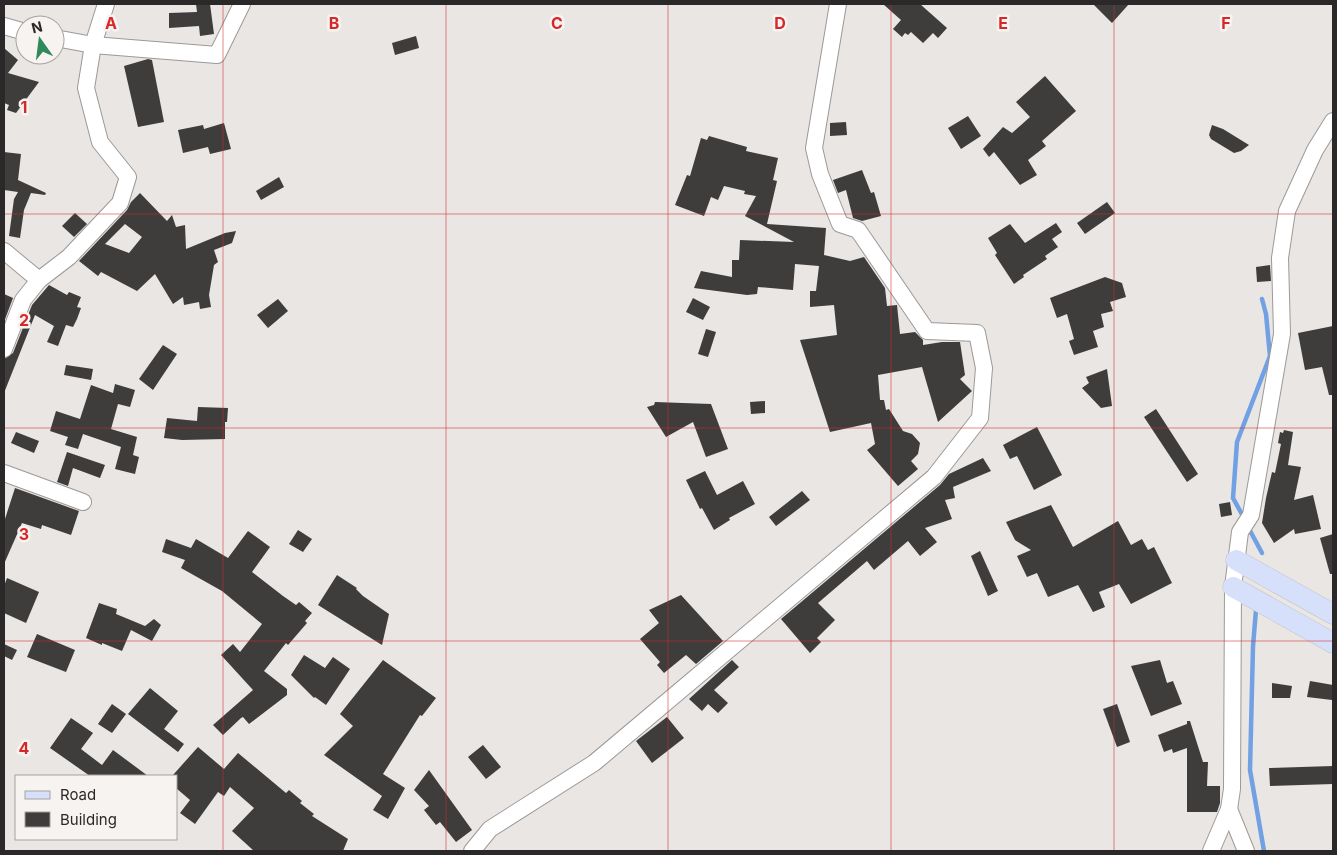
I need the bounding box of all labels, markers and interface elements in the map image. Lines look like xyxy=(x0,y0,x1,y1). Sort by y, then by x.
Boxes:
text: A xyxy=(105,13,117,33)
text: B xyxy=(329,13,339,33)
text: C xyxy=(551,13,563,33)
text: D xyxy=(774,13,786,33)
text: E xyxy=(998,13,1008,33)
text: F xyxy=(1221,13,1231,33)
north arrow xyxy=(15,15,65,65)
text: N xyxy=(30,17,44,36)
text: 1 xyxy=(21,97,27,117)
text: 2 xyxy=(19,310,29,330)
text: 3 xyxy=(19,524,29,544)
text: 4 xyxy=(19,738,30,758)
legend xyxy=(15,775,178,840)
text: Road xyxy=(60,785,96,804)
text: Building xyxy=(60,810,117,829)

